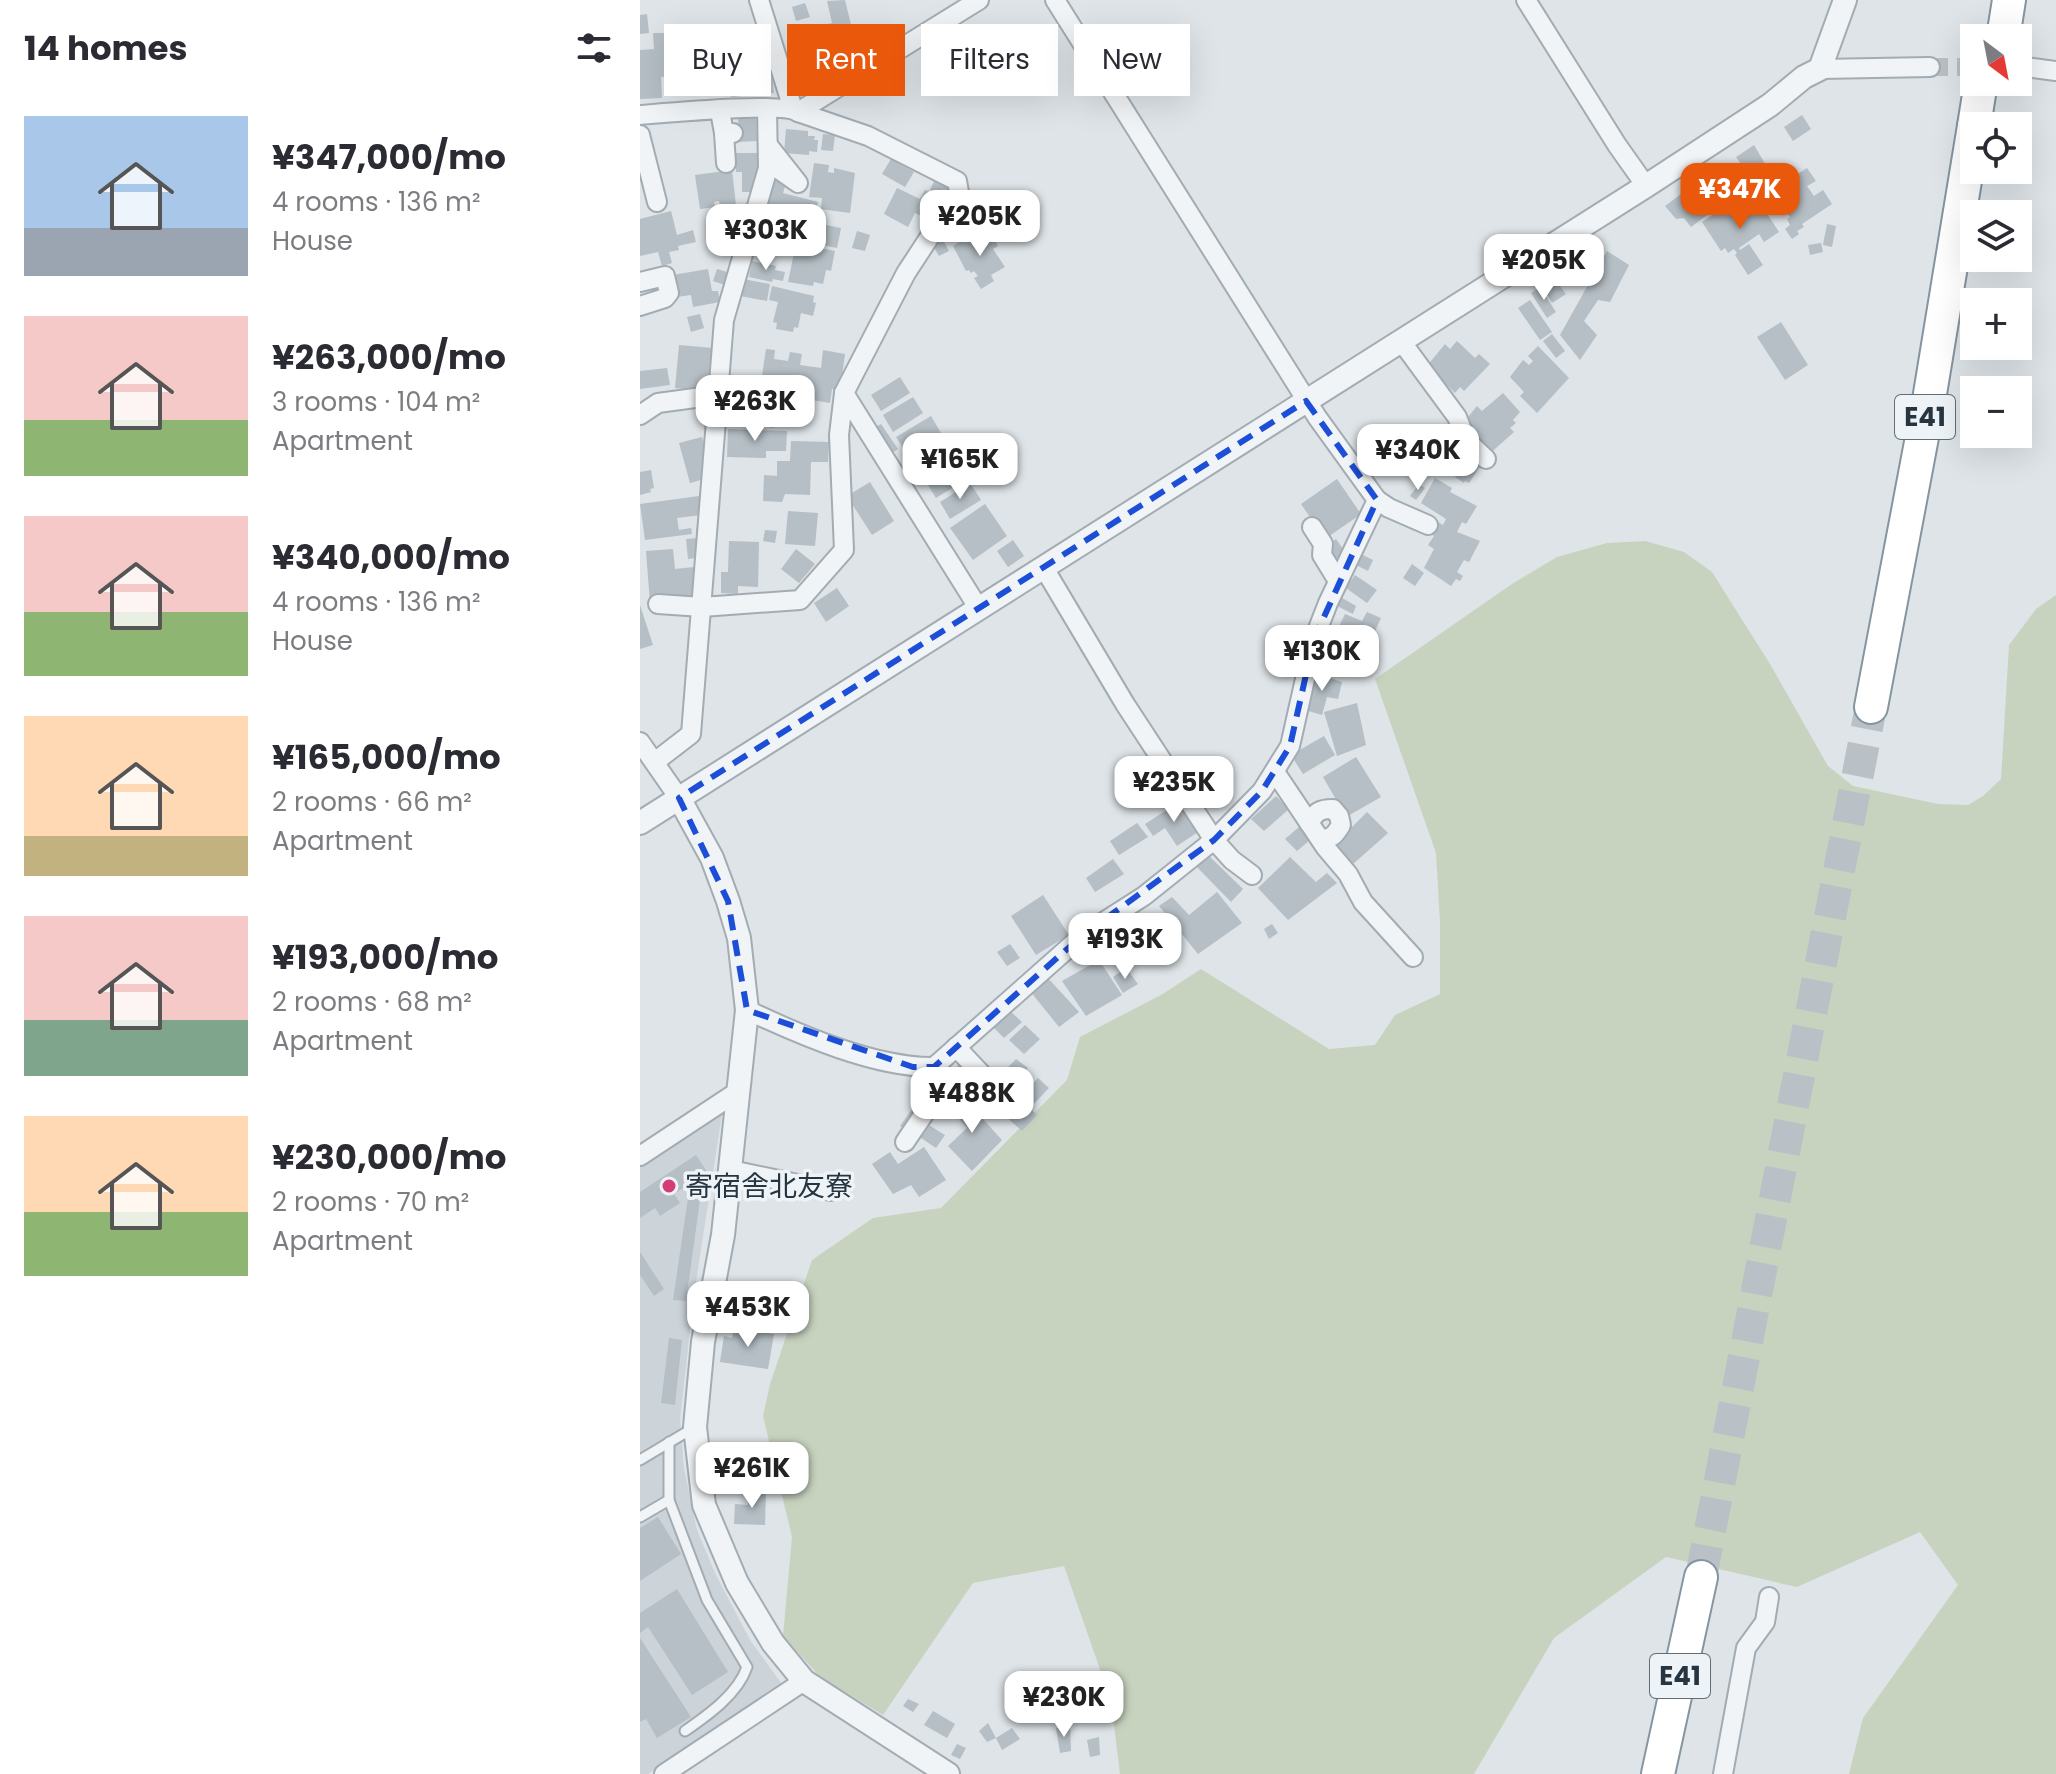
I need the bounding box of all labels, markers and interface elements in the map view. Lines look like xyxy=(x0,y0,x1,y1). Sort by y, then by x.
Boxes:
text: 14 homes xyxy=(24,24,188,72)
chip: Buy xyxy=(664,24,771,96)
chip: Rent xyxy=(787,24,905,96)
chip: Filters xyxy=(921,24,1058,96)
chip: New xyxy=(1074,24,1190,96)
north arrow xyxy=(1960,24,2032,96)
map controls xyxy=(1960,24,2032,448)
icon: filters xyxy=(572,26,616,70)
button: locate xyxy=(1960,112,2032,184)
text: ¥347,000/mo xyxy=(272,133,506,181)
icon: home xyxy=(88,148,184,244)
pin: ¥347K xyxy=(1684,163,1796,231)
text: ¥347K xyxy=(1699,171,1781,207)
text: 4 rooms · 136 m² xyxy=(272,184,480,220)
pin: ¥205K xyxy=(924,190,1036,258)
text: ¥205K xyxy=(938,198,1022,234)
button: layers xyxy=(1960,200,2032,272)
pin: ¥303K xyxy=(710,204,822,272)
text: ¥303K xyxy=(724,212,808,248)
text: House xyxy=(272,223,353,259)
pin: ¥205K xyxy=(1488,234,1600,302)
text: ¥205K xyxy=(1502,242,1586,278)
button: + xyxy=(1960,288,2032,360)
text: ¥263,000/mo xyxy=(272,333,506,381)
icon: home xyxy=(88,348,184,444)
pin: ¥263K xyxy=(699,375,811,443)
button: − xyxy=(1960,376,2032,448)
text: ¥263K xyxy=(714,383,796,419)
text: 3 rooms · 104 m² xyxy=(272,384,480,420)
road number: E41 xyxy=(1895,395,1955,439)
text: Apartment xyxy=(272,423,413,459)
pin: ¥340K xyxy=(1362,424,1474,492)
text: ¥340K xyxy=(1375,432,1461,468)
pin: ¥165K xyxy=(904,433,1016,501)
text: ¥165K xyxy=(921,441,999,477)
text: ¥340,000/mo xyxy=(272,533,510,581)
icon: home xyxy=(88,548,184,644)
text: 4 rooms · 136 m² xyxy=(272,584,480,620)
text: House xyxy=(272,623,353,659)
pin: ¥130K xyxy=(1266,625,1378,693)
text: ¥130K xyxy=(1283,633,1361,669)
text: ¥165,000/mo xyxy=(272,733,501,781)
icon: home xyxy=(88,748,184,844)
pin: ¥235K xyxy=(1118,756,1230,824)
text: ¥235K xyxy=(1132,764,1216,800)
text: 2 rooms · 66 m² xyxy=(272,784,472,820)
text: Apartment xyxy=(272,823,413,859)
pin: ¥193K xyxy=(1069,913,1181,981)
text: ¥193K xyxy=(1086,921,1164,957)
text: ¥193,000/mo xyxy=(272,933,498,981)
icon: home xyxy=(88,948,184,1044)
text: 2 rooms · 68 m² xyxy=(272,984,472,1020)
text: Apartment xyxy=(272,1023,413,1059)
pin: ¥488K xyxy=(916,1067,1028,1135)
text: ¥488K xyxy=(929,1075,1015,1111)
text: ¥230,000/mo xyxy=(272,1133,506,1181)
icon: home xyxy=(88,1148,184,1244)
place label: 寄宿舎北友寮 xyxy=(685,1167,853,1206)
marker: 寄宿舎北友寮 xyxy=(660,1177,678,1195)
text: 2 rooms · 70 m² xyxy=(272,1184,469,1220)
text: Apartment xyxy=(272,1223,413,1259)
pin: ¥453K xyxy=(692,1281,804,1349)
text: ¥453K xyxy=(705,1289,791,1325)
pin: ¥261K xyxy=(696,1442,808,1510)
text: ¥261K xyxy=(714,1450,790,1486)
road number: E41 xyxy=(1650,1654,1710,1698)
pin: ¥230K xyxy=(1008,1671,1120,1739)
text: ¥230K xyxy=(1022,1679,1106,1715)

